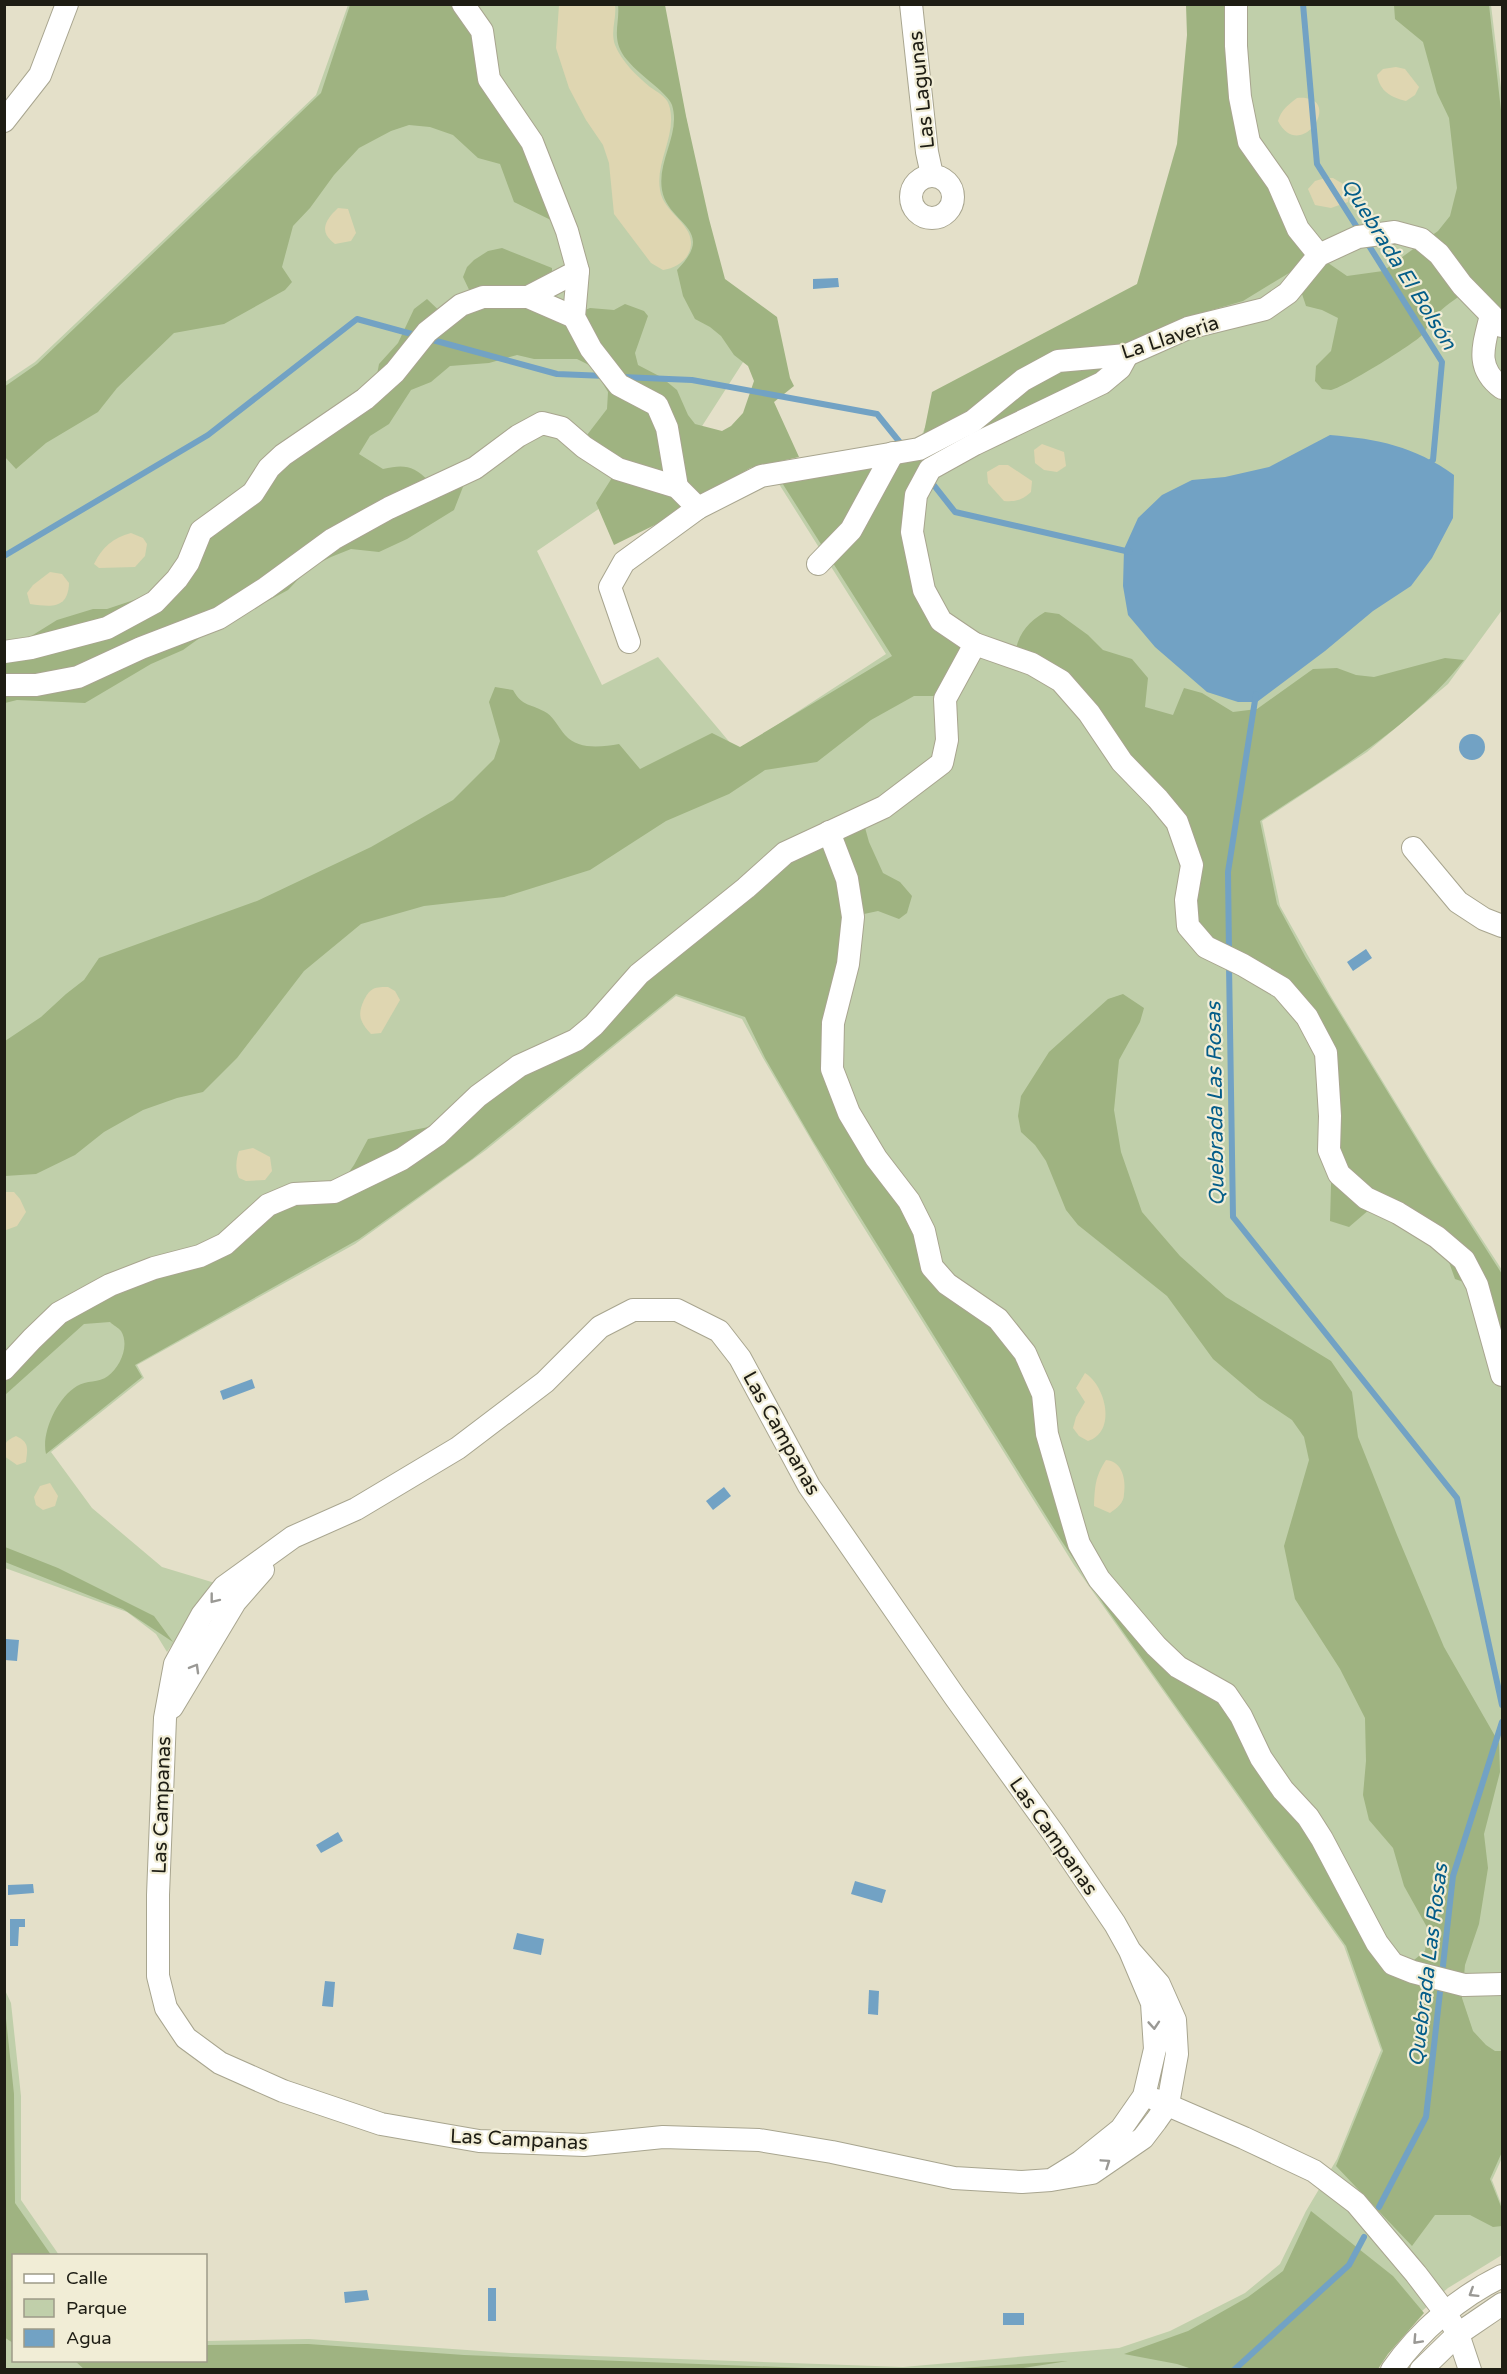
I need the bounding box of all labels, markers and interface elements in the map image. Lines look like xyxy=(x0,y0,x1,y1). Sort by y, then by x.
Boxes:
street label: Las Lagunas xyxy=(904,30,940,150)
water label: Quebrada El Bolsón xyxy=(1336,174,1462,356)
street label: La Llaveria xyxy=(1118,311,1222,365)
water label: Quebrada Las Rosas xyxy=(1201,1000,1230,1206)
street label: Las Campanas xyxy=(737,1367,825,1500)
one-way arrow xyxy=(211,1593,222,1604)
one-way arrow xyxy=(187,1664,199,1674)
street label: Las Campanas xyxy=(148,1736,176,1874)
street label: Las Campanas xyxy=(1004,1773,1103,1900)
water label: Quebrada Las Rosas xyxy=(1404,1860,1454,2068)
one-way arrow xyxy=(1147,2021,1160,2030)
street label: Las Campanas xyxy=(449,2124,588,2156)
one-way arrow xyxy=(1100,2159,1111,2170)
legend xyxy=(12,2254,207,2362)
text: Calle xyxy=(66,2267,108,2289)
one-way arrow xyxy=(1469,2286,1480,2297)
text: Parque xyxy=(66,2297,127,2319)
text: Agua xyxy=(66,2327,112,2349)
one-way arrow xyxy=(1413,2333,1424,2344)

